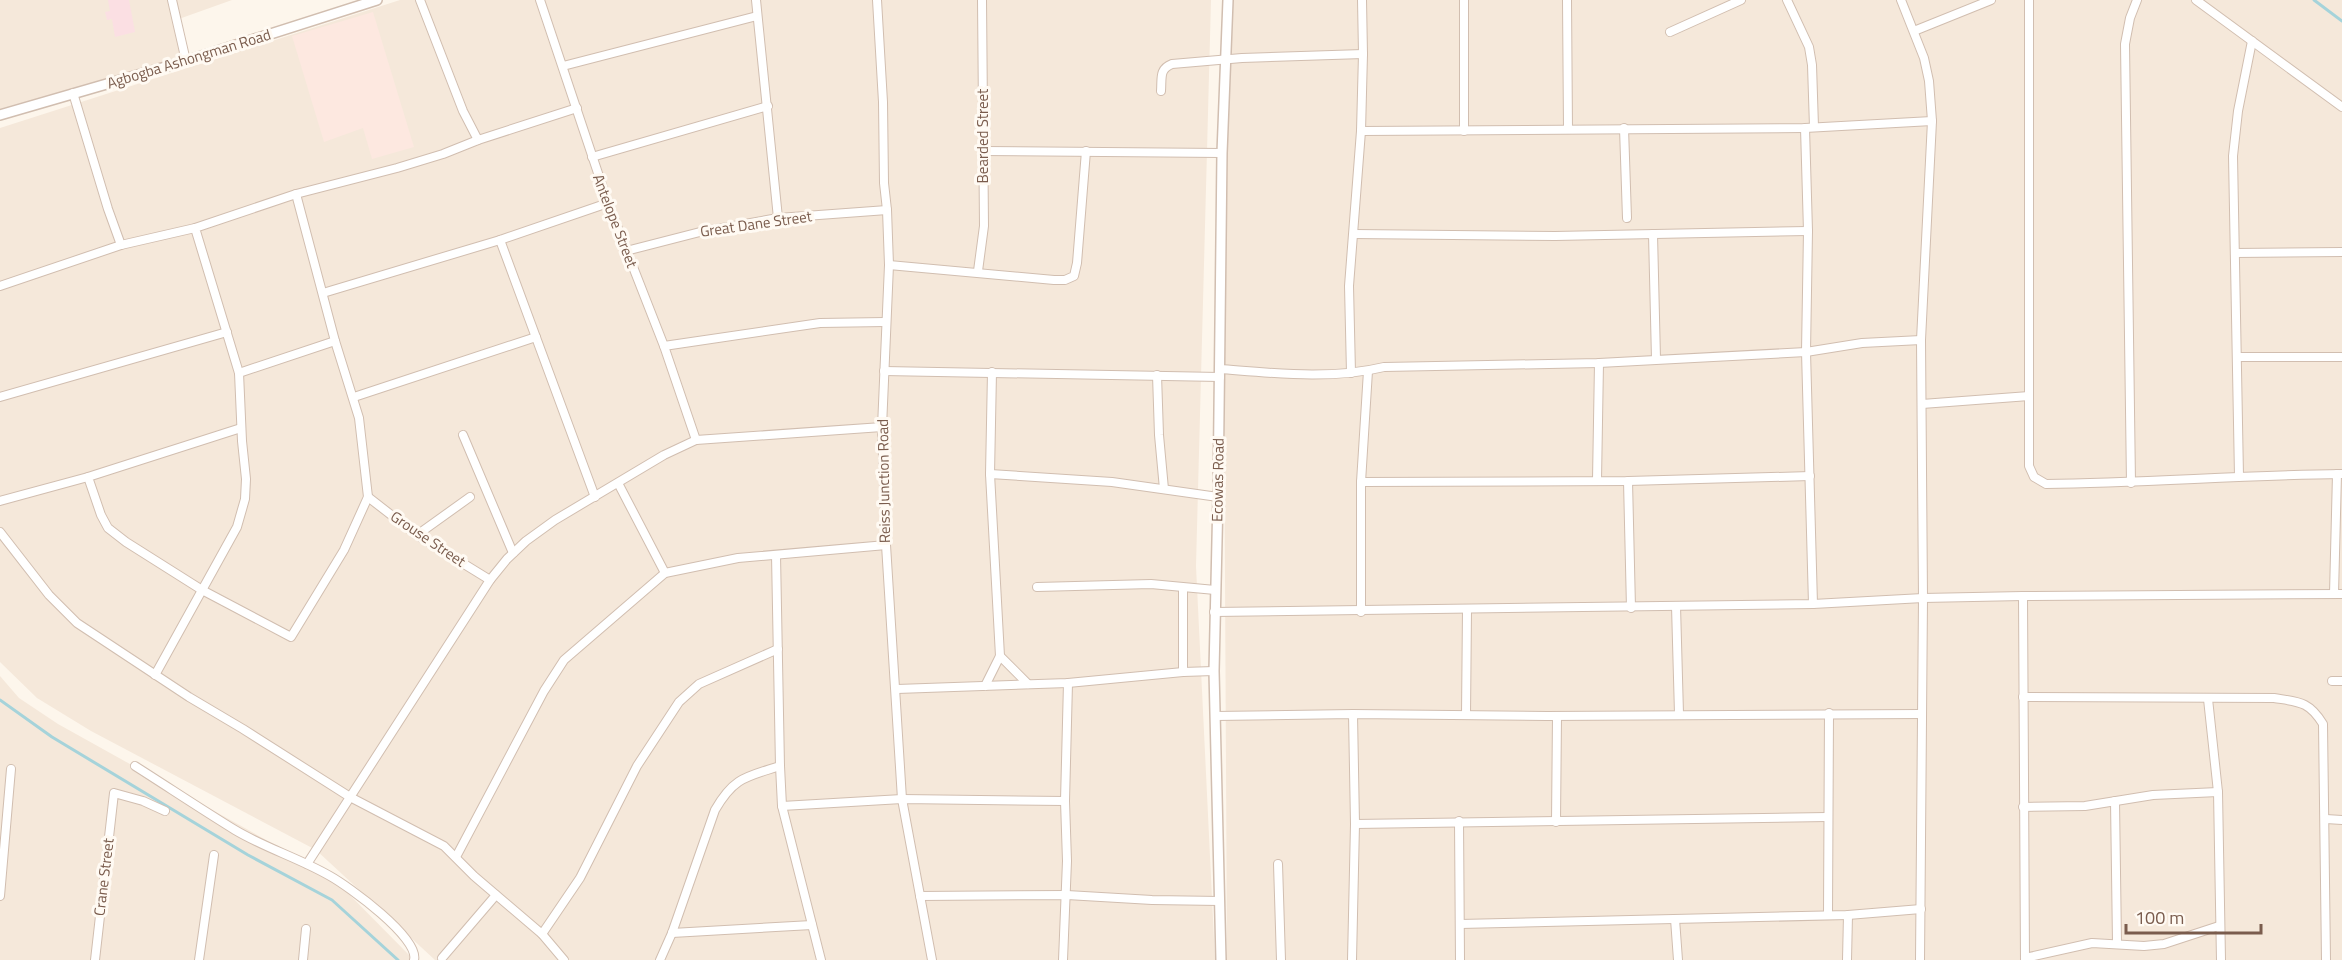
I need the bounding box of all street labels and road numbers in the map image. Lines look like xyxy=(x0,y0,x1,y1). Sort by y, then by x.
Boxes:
street label: Agbogba Ashongman Road xyxy=(104,23,274,94)
street label: Bearded Street xyxy=(971,88,994,183)
street label: Antelope Street xyxy=(587,171,644,272)
street label: Great Dane Street xyxy=(699,204,814,243)
street label: Reiss Junction Road xyxy=(871,419,896,543)
street label: Ecowas Road xyxy=(1205,438,1230,522)
street label: Grouse Street xyxy=(386,505,471,573)
street label: Crane Street xyxy=(87,836,120,917)

